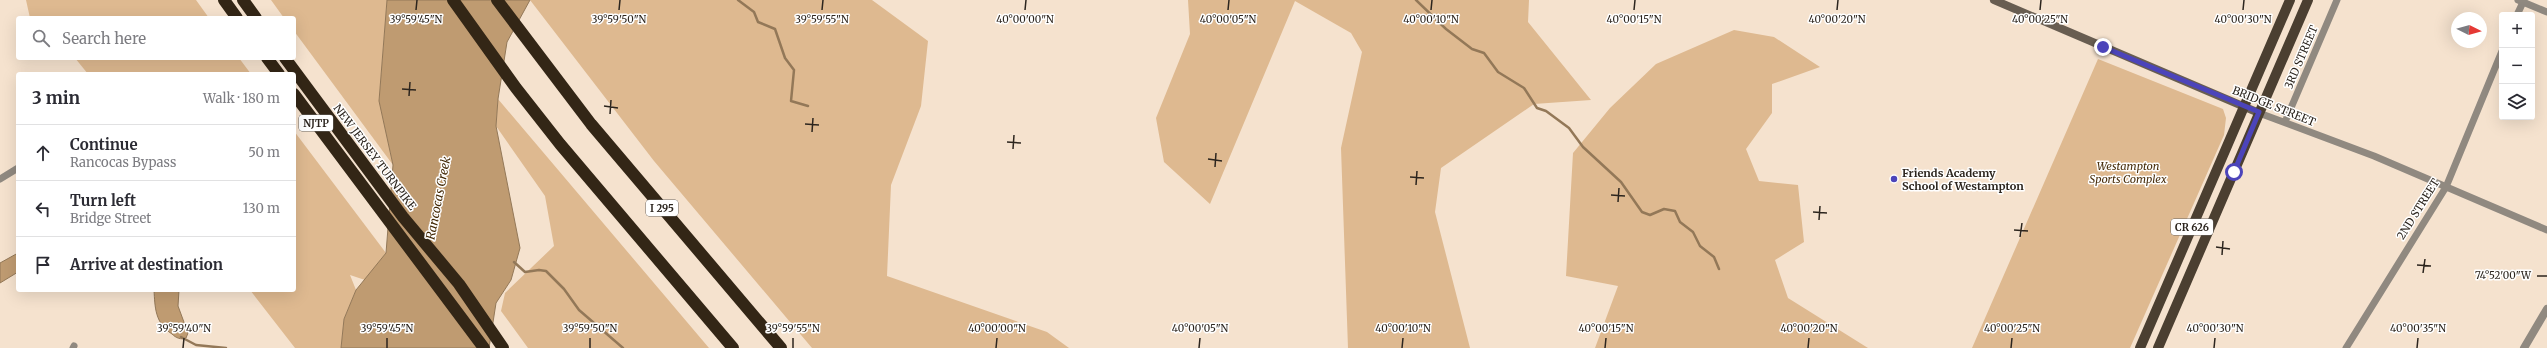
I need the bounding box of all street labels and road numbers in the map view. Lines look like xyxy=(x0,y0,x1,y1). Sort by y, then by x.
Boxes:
street label: 3RD STREET xyxy=(2281,23,2321,91)
street label: BRIDGE STREET xyxy=(2230,83,2318,129)
street label: NEW JERSEY TURNPIKE xyxy=(331,101,419,213)
road number: NJTP xyxy=(299,115,333,131)
street label: 2ND STREET xyxy=(2394,176,2442,242)
road number: I 295 xyxy=(646,200,678,216)
road number: CR 626 xyxy=(2171,219,2213,235)

